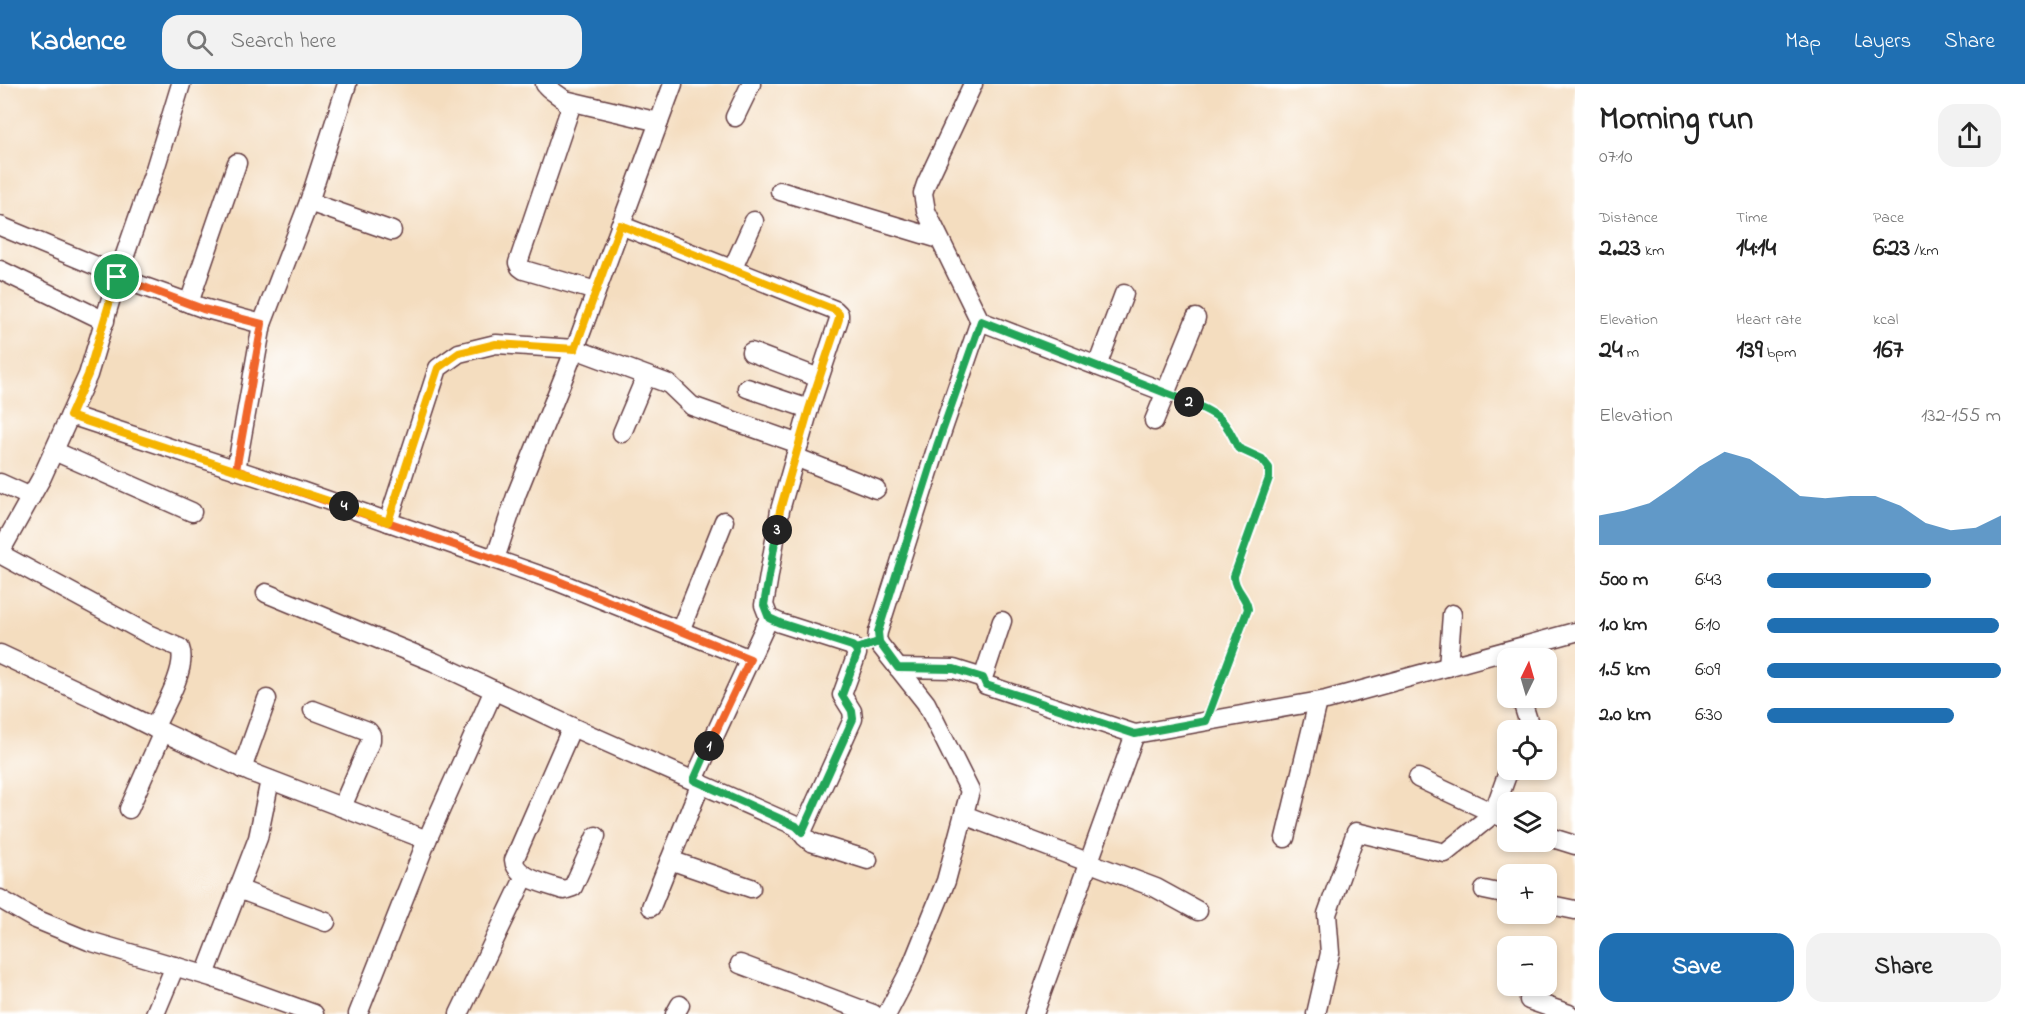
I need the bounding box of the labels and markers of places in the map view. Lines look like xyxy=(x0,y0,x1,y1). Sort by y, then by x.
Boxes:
pin xyxy=(91,251,142,302)
pin: 2 xyxy=(1174,387,1204,417)
pin: 4 xyxy=(329,491,359,521)
pin: 3 xyxy=(762,515,792,545)
pin: 1 xyxy=(694,731,724,761)

